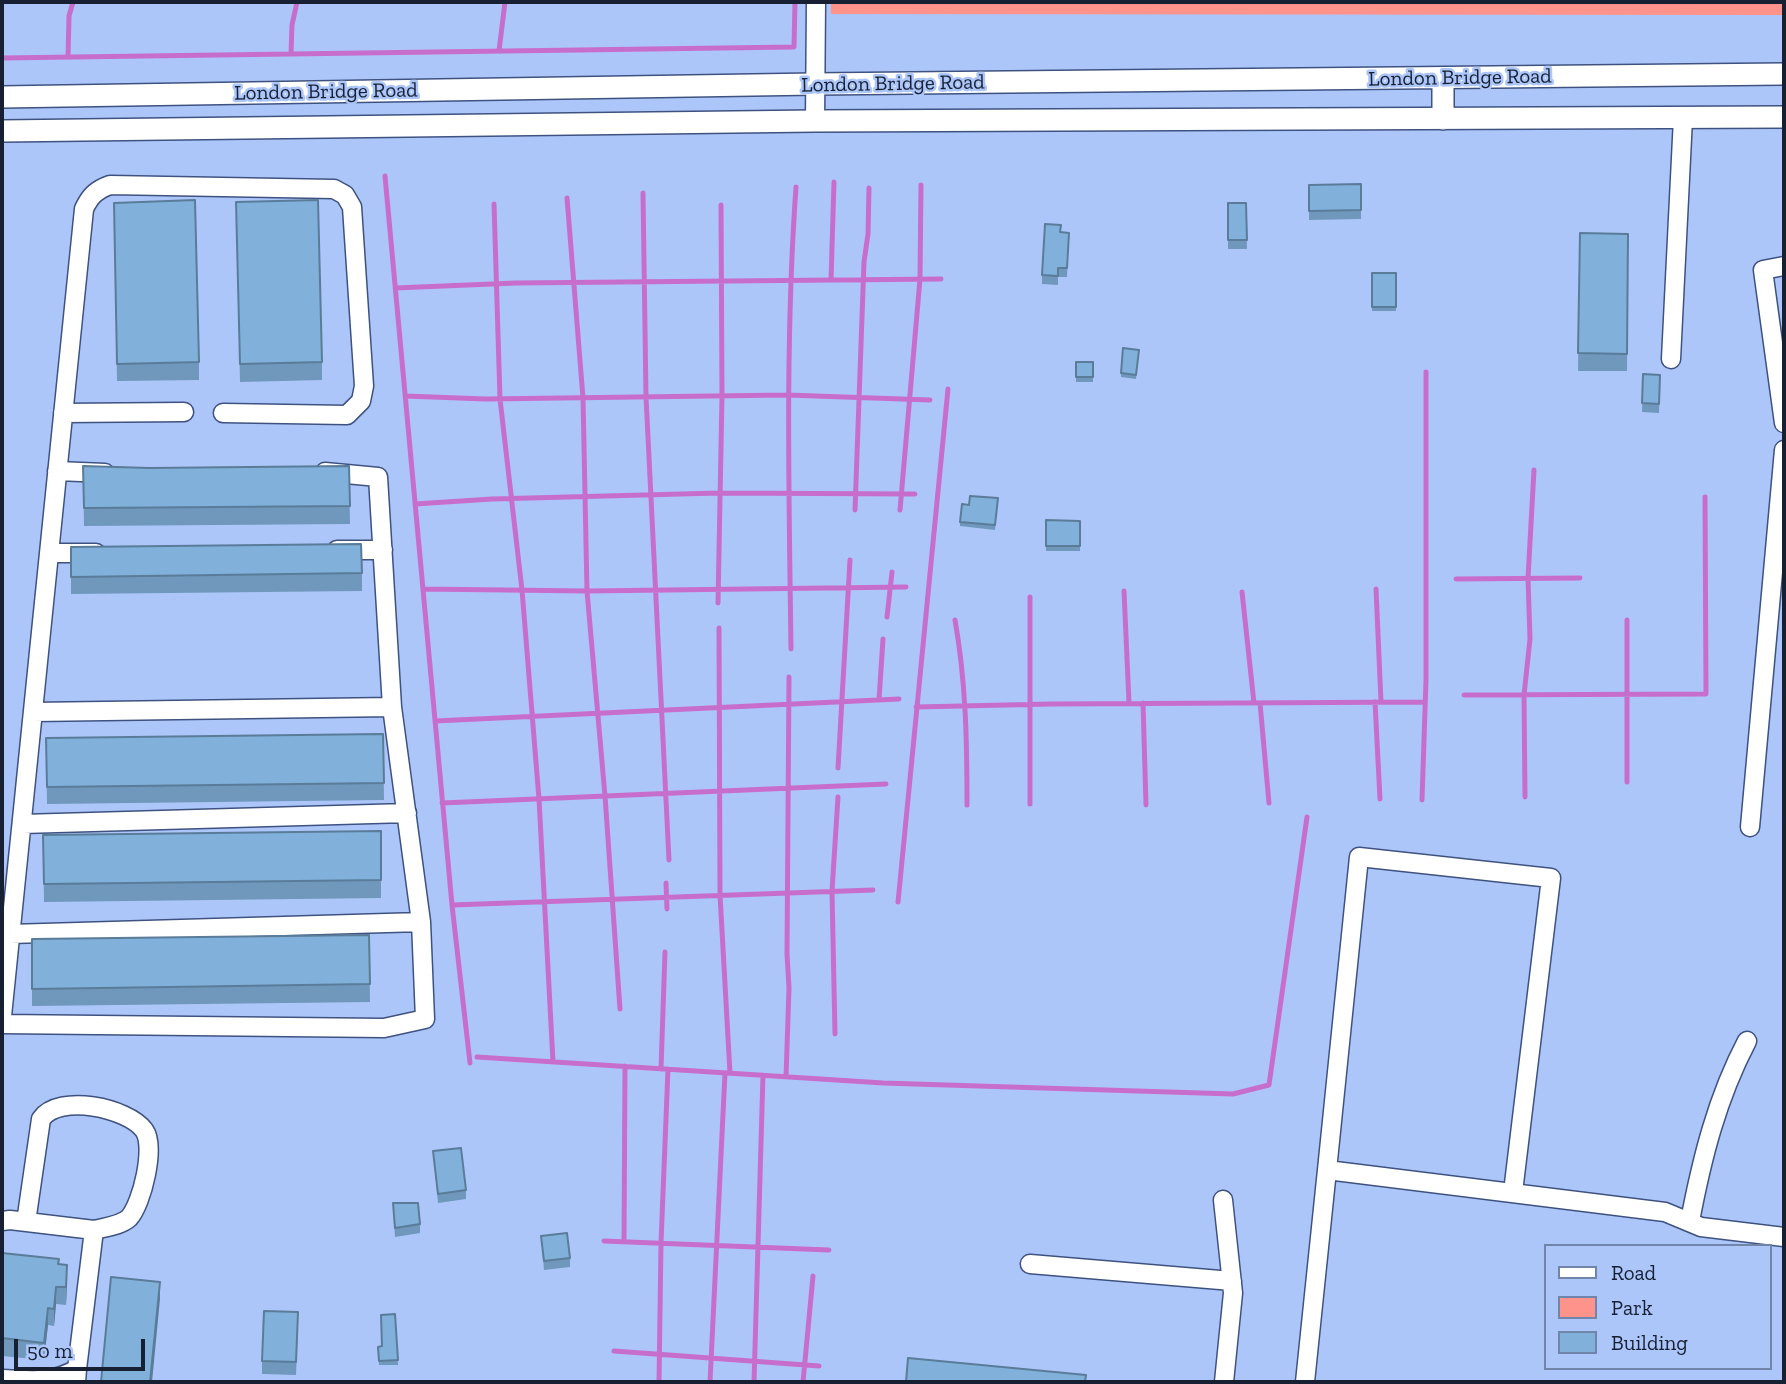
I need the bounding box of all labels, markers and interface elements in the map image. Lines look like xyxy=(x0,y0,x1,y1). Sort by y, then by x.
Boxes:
street label: London Bridge Road xyxy=(1368,64,1552,92)
street label: London Bridge Road xyxy=(801,70,985,98)
street label: London Bridge Road xyxy=(234,78,418,106)
legend xyxy=(1544,1244,1772,1370)
text: Road xyxy=(1611,1260,1656,1285)
text: Park xyxy=(1611,1295,1653,1320)
scale bar xyxy=(18,1324,149,1368)
text: Building xyxy=(1611,1330,1688,1355)
text: 50 m xyxy=(27,1338,73,1363)

